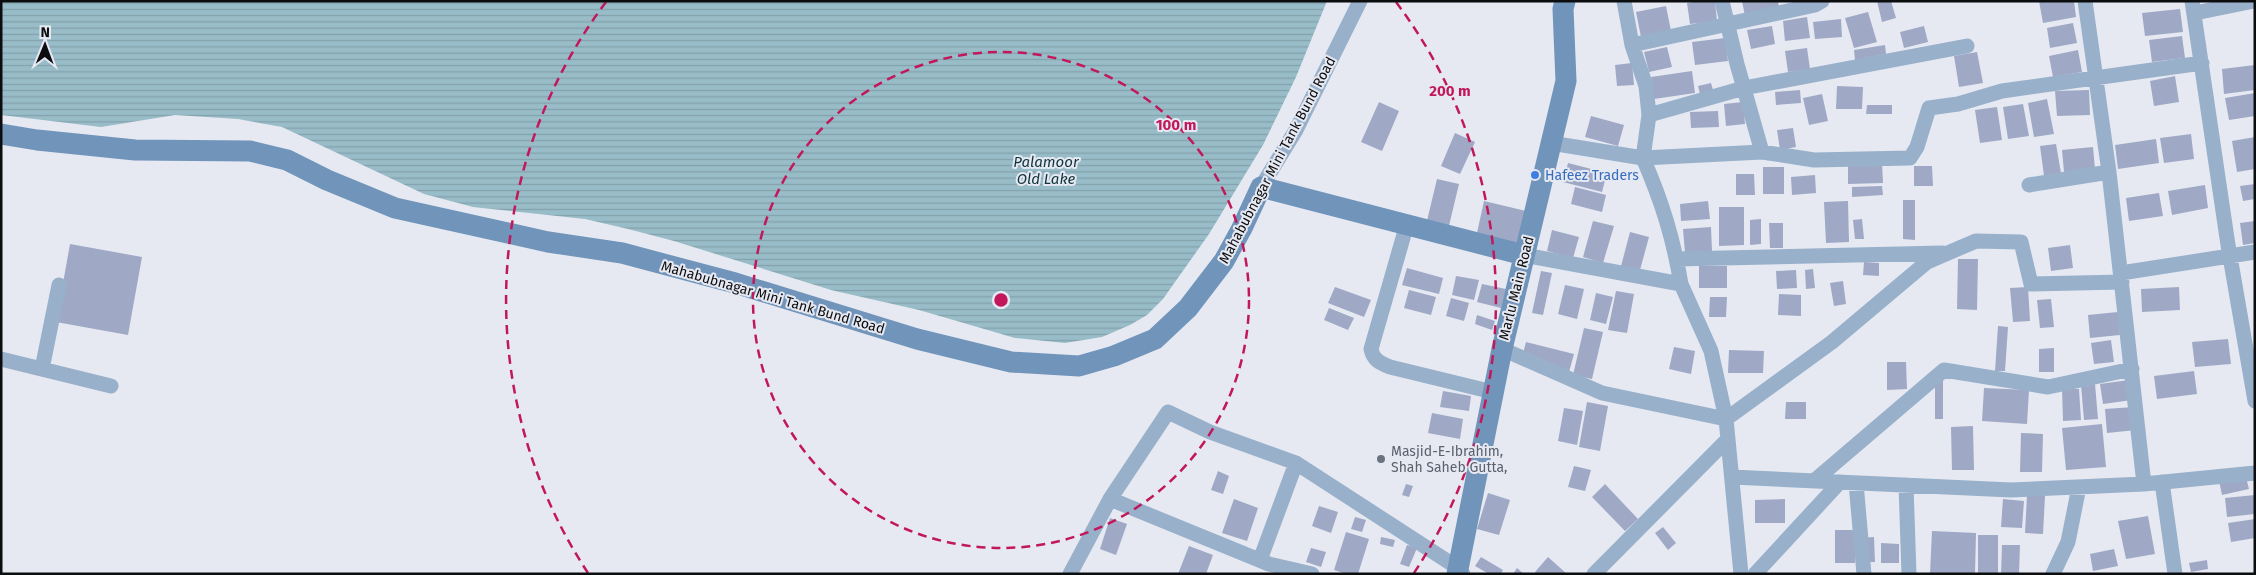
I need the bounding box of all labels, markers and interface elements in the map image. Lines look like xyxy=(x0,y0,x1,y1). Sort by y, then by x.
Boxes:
north arrow xyxy=(20,20,70,70)
text: N xyxy=(40,24,50,41)
street label: Mahabubnagar Mini Tank Bund Road xyxy=(1216,54,1339,267)
text: 200 m xyxy=(1429,82,1471,100)
text: 100 m xyxy=(1156,116,1196,134)
water label: Palamoor Old Lake xyxy=(1013,153,1080,188)
place label: Hafeez Traders xyxy=(1545,167,1639,184)
marker: Hafeez Traders xyxy=(1529,169,1541,181)
street label: Marlu Main Road xyxy=(1495,234,1538,342)
street label: Mahabubnagar Mini Tank Bund Road xyxy=(659,257,887,338)
centre of rings xyxy=(992,291,1010,309)
place label: Masjid-E-Ibrahim, Shah Saheb Gutta, xyxy=(1391,443,1507,476)
marker: Masjid-E-Ibrahim, Shah Saheb Gutta, xyxy=(1375,453,1387,465)

